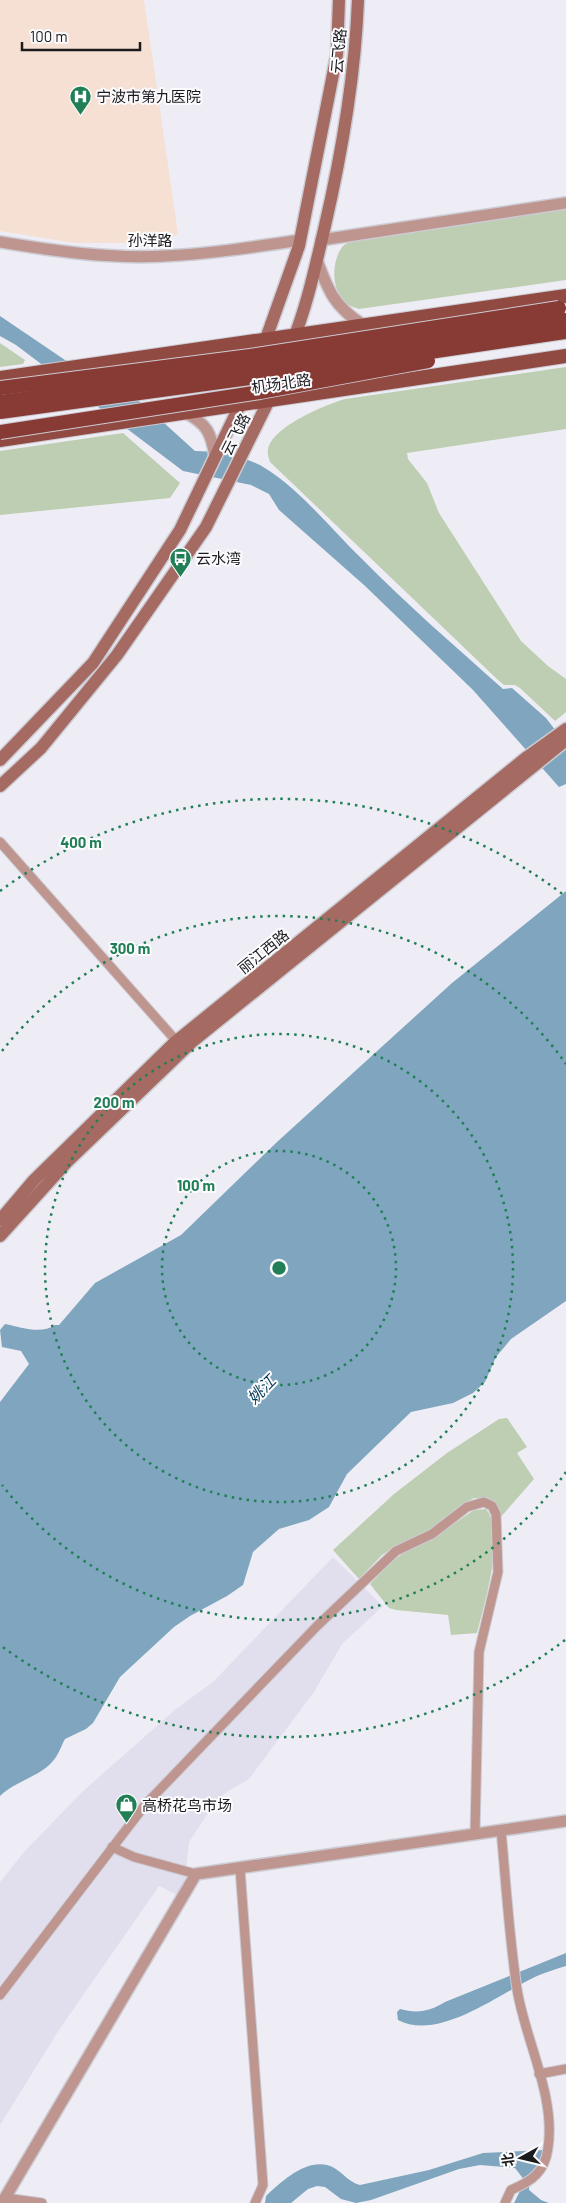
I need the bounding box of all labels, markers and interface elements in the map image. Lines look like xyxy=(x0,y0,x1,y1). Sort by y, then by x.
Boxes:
scale bar xyxy=(22,20,140,52)
text: 100 m xyxy=(30,27,68,45)
street label: 云飞路 xyxy=(327,28,349,74)
hospital icon: 宁波市第九医院 xyxy=(68,84,92,115)
place label: 宁波市第九医院 xyxy=(96,87,201,105)
street label: 孙洋路 xyxy=(127,231,173,249)
street label: 机场北路 xyxy=(250,370,312,396)
street label: 云飞路 xyxy=(217,410,253,458)
bus stop icon: 云水湾 xyxy=(168,546,192,577)
place label: 云水湾 xyxy=(196,549,241,567)
text: 400 m xyxy=(60,833,102,851)
street label: 丽江西路 xyxy=(234,925,292,977)
text: 300 m xyxy=(110,939,150,957)
text: 200 m xyxy=(93,1093,135,1111)
text: 100 m xyxy=(177,1176,215,1194)
centre of rings xyxy=(270,1259,288,1277)
water label: 姚江 xyxy=(243,1370,280,1407)
shop icon: 高桥花鸟市场 xyxy=(114,1793,138,1824)
place label: 高桥花鸟市场 xyxy=(142,1796,232,1814)
north arrow xyxy=(496,2133,546,2183)
text: 北 xyxy=(498,2152,517,2168)

